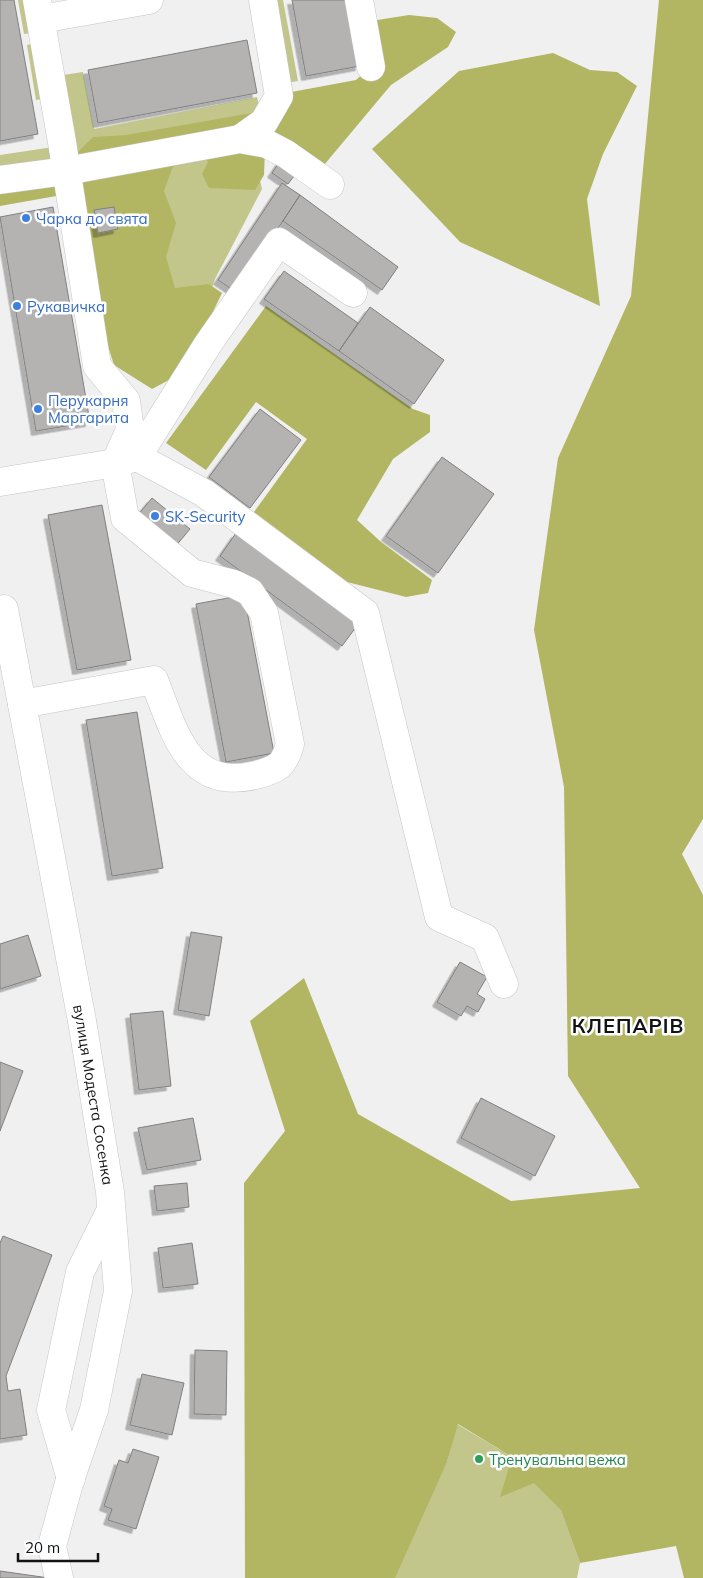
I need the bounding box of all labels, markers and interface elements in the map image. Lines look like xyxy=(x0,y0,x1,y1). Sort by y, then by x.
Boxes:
place label: Чарка до свята xyxy=(36,209,148,228)
marker: Чарка до свята xyxy=(20,212,32,224)
place label: Рукавичка xyxy=(27,297,105,316)
marker: Рукавичка xyxy=(11,300,23,312)
place label: Перукарня Маргарита xyxy=(48,391,129,427)
marker: Перукарня Маргарита xyxy=(32,403,44,415)
place label: SK-Security xyxy=(165,507,245,526)
marker: SK-Security xyxy=(149,510,161,522)
street label: вулиця Модеста Сосенка xyxy=(70,1003,118,1186)
district label: КЛЕПАРІВ xyxy=(572,1013,684,1038)
place label: Тренувальна вежа xyxy=(489,1450,626,1469)
marker: Тренувальна вежа xyxy=(473,1453,485,1465)
scale bar xyxy=(18,1530,98,1562)
text: 20 m xyxy=(25,1538,60,1557)

